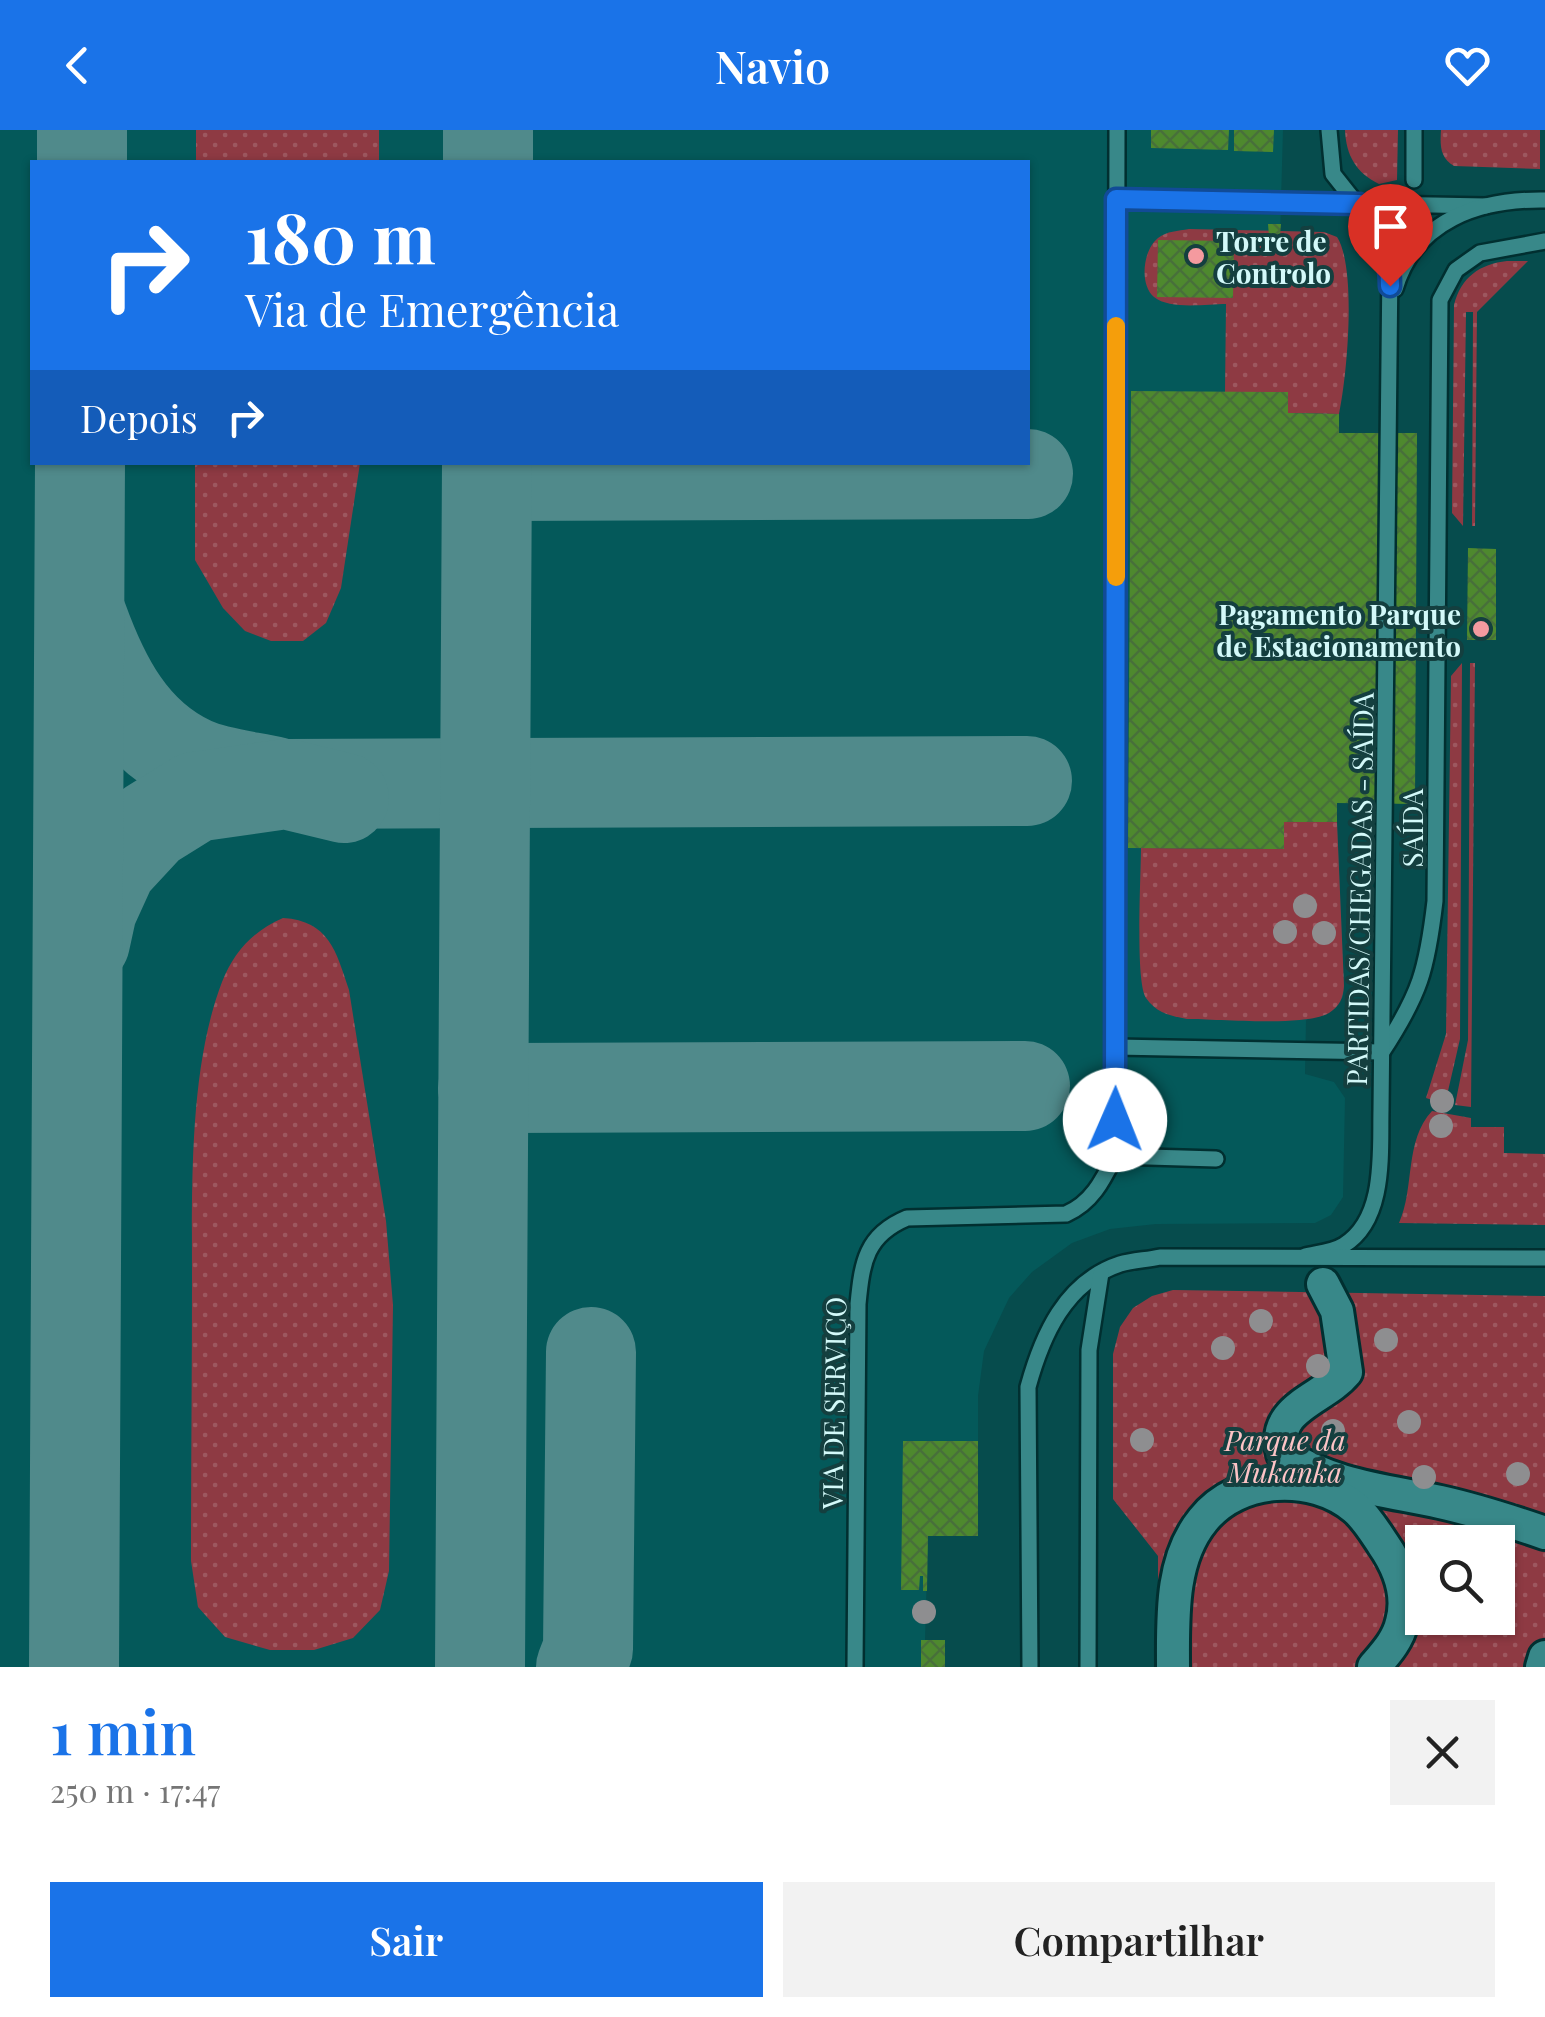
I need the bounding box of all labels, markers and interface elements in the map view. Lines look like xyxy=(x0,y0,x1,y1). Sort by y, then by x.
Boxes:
text: Navio xyxy=(715,35,830,95)
icon: back xyxy=(50,38,105,93)
icon: heart xyxy=(1440,38,1495,93)
pin xyxy=(1348,184,1433,287)
text: 180 m xyxy=(245,188,436,282)
icon: arrive xyxy=(1363,199,1418,254)
icon: right xyxy=(80,200,210,330)
place label: Torre de Controlo xyxy=(1216,222,1331,291)
marker: Torre de Controlo xyxy=(1185,245,1207,267)
text: Via de Emergência xyxy=(245,278,619,338)
icon: right xyxy=(218,390,273,445)
text: Depois xyxy=(80,392,198,443)
place label: Pagamento Parque de Estacionamento xyxy=(1216,595,1461,664)
marker: Pagamento Parque de Estacionamento xyxy=(1470,618,1492,640)
street label: PARTIDAS/CHEGADAS - SAÍDA xyxy=(1337,692,1381,1086)
street label: SAÍDA xyxy=(1393,788,1430,867)
position arrow xyxy=(1063,1068,1167,1172)
street label: VIA DE SERVIÇO xyxy=(813,1296,853,1511)
park label: Parque da Mukanka xyxy=(1223,1421,1346,1490)
map controls xyxy=(1405,1525,1515,1635)
button: search xyxy=(1405,1525,1515,1635)
text: 1 min xyxy=(50,1690,196,1770)
button: close xyxy=(1390,1700,1495,1805)
text: 250 m · 17:47 xyxy=(50,1768,220,1811)
button: Sair xyxy=(50,1882,763,1997)
button: Compartilhar xyxy=(783,1882,1495,1997)

